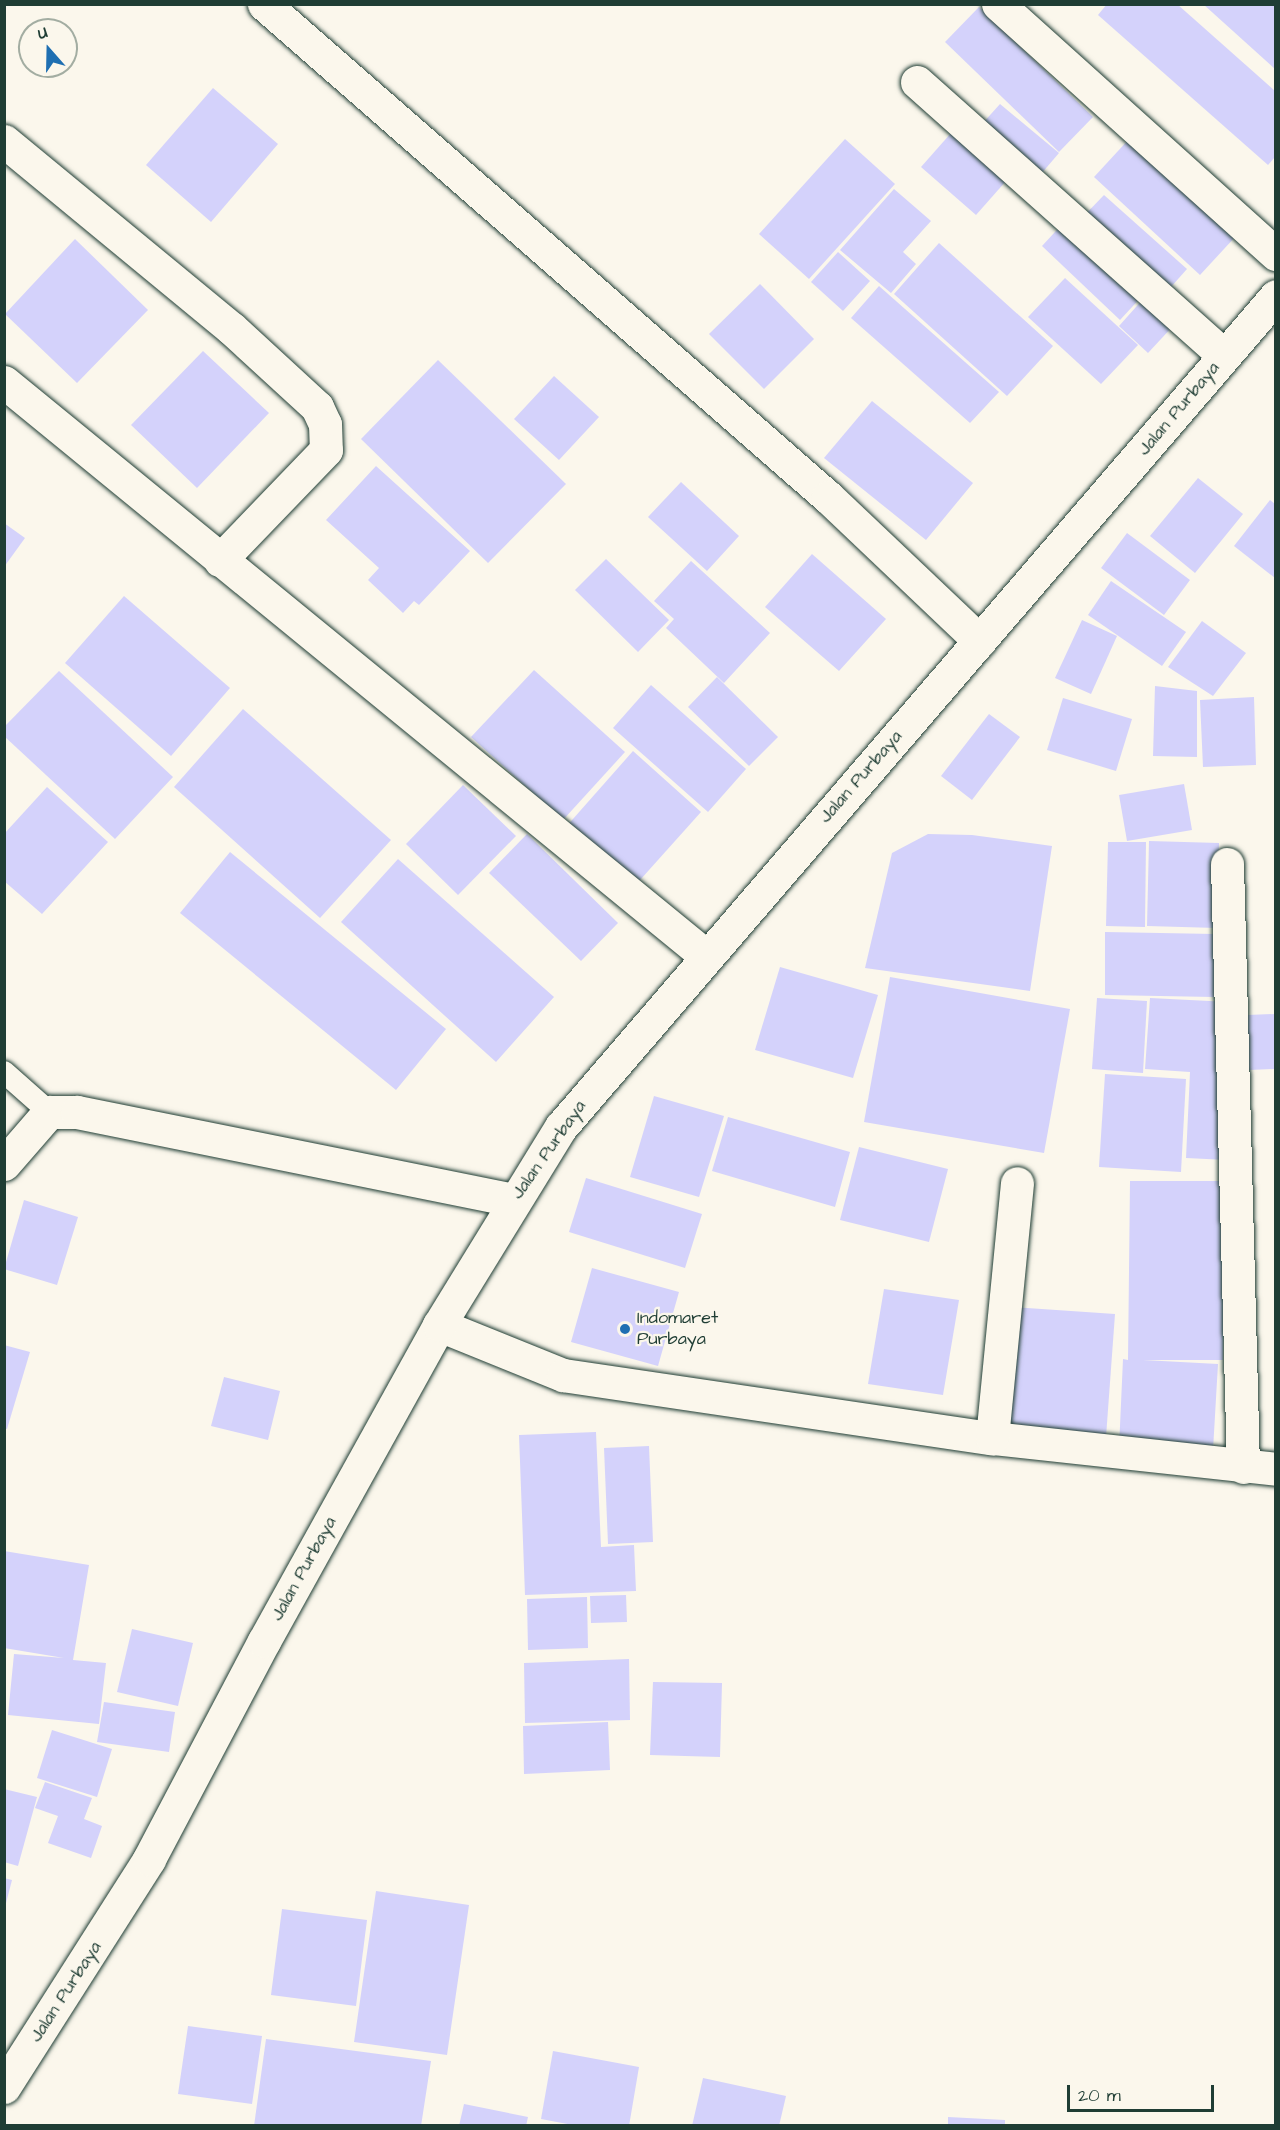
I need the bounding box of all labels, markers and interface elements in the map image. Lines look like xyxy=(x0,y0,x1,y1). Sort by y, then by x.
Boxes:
north arrow xyxy=(18,18,78,78)
text: U xyxy=(35,21,51,45)
street label: Jalan Purbaya xyxy=(1134,358,1224,460)
street label: Jalan Purbaya xyxy=(815,726,907,828)
street label: Jalan Purbaya xyxy=(507,1096,591,1204)
place label: Indomaret Purbaya xyxy=(637,1308,718,1350)
marker: Indomaret Purbaya xyxy=(618,1322,632,1336)
street label: Jalan Purbaya xyxy=(266,1513,342,1625)
street label: Jalan Purbaya xyxy=(25,1938,107,2046)
scale bar xyxy=(1070,2073,1217,2111)
text: 20 m xyxy=(1078,2083,1121,2108)

